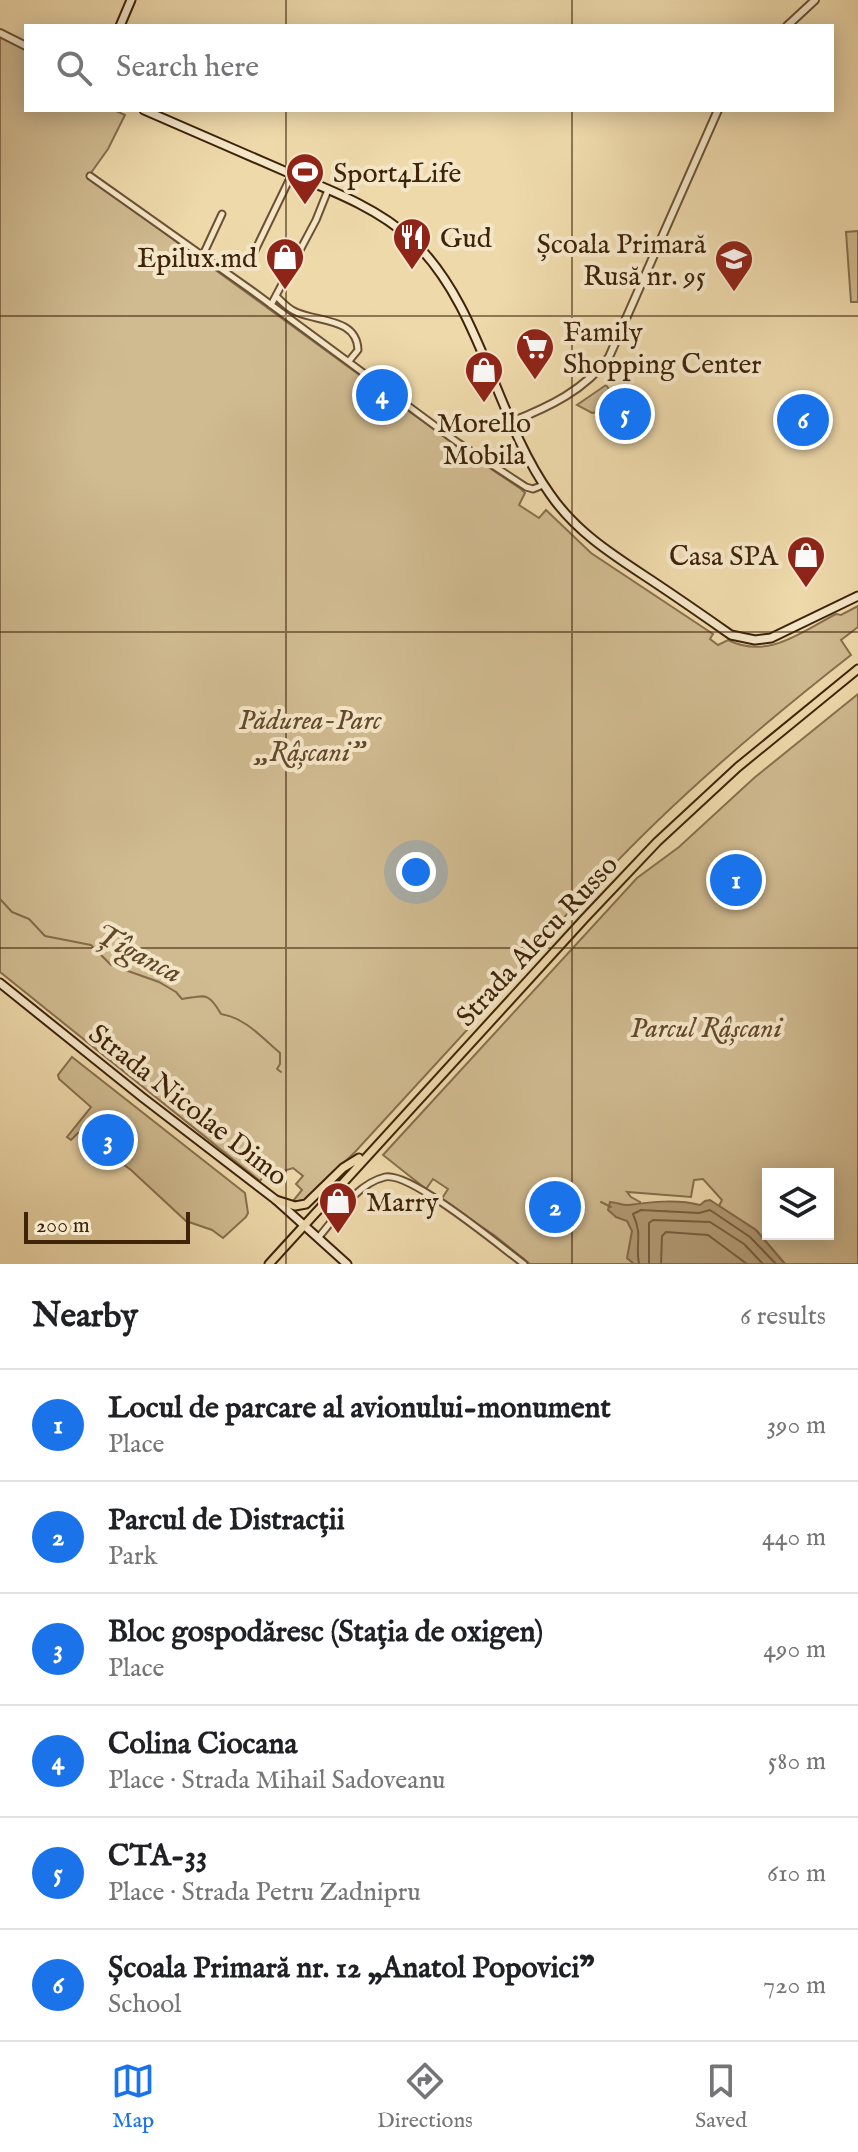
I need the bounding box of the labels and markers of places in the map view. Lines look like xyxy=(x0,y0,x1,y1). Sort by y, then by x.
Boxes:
sports icon: Sport4Life xyxy=(284,151,326,206)
place label: Sport4Life xyxy=(333,157,462,192)
restaurant icon: Gud xyxy=(391,216,433,271)
place label: Gud xyxy=(440,222,492,257)
place label: Școala Primară Rusă nr. 95 xyxy=(536,228,707,295)
shop icon: Epilux.md xyxy=(264,236,306,291)
school or university icon: Școala Primară Rusă nr. 95 xyxy=(713,238,755,293)
place label: Epilux.md xyxy=(137,242,257,277)
place label: Family Shopping Center xyxy=(563,316,762,383)
supermarket icon: Family Shopping Center xyxy=(514,326,556,381)
shop icon: Morello Mobila xyxy=(463,349,505,404)
pin: 4 xyxy=(356,365,408,425)
pin: 5 xyxy=(599,384,651,444)
pin: 6 xyxy=(777,390,829,450)
place label: Morello Mobila xyxy=(437,407,531,474)
shop icon: Casa SPA xyxy=(785,534,827,589)
place label: Casa SPA xyxy=(669,540,779,575)
pin: 1 xyxy=(710,850,762,910)
pin: 3 xyxy=(82,1110,134,1170)
pin: 2 xyxy=(529,1177,581,1237)
shop icon: Marry xyxy=(317,1180,359,1235)
place label: Marry xyxy=(366,1186,439,1221)

